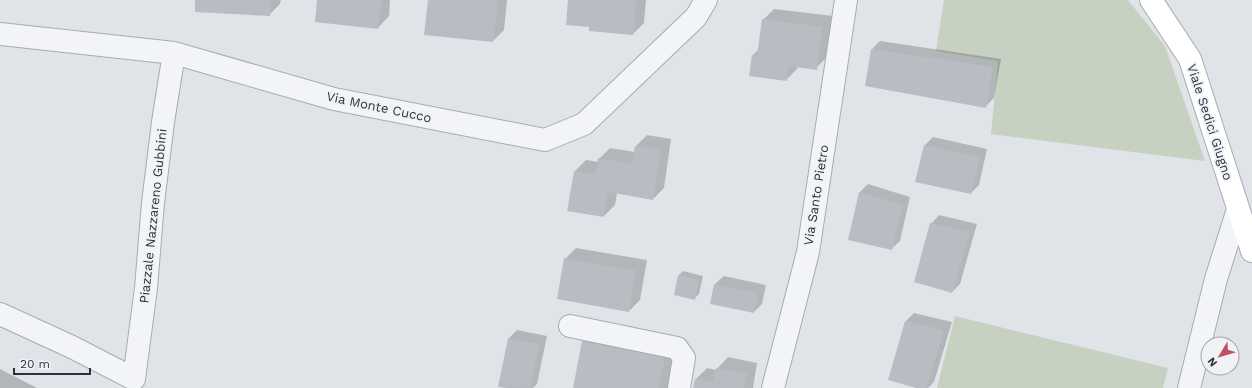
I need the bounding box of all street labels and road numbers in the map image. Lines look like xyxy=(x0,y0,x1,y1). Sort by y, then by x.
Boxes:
street label: Viale Sedici Giugno xyxy=(1184,62,1236,182)
street label: Via Monte Cucco xyxy=(325,89,433,125)
street label: Piazzale Nazzareno Gubbini xyxy=(136,128,170,304)
street label: Via Santo Pietro xyxy=(801,143,831,246)

